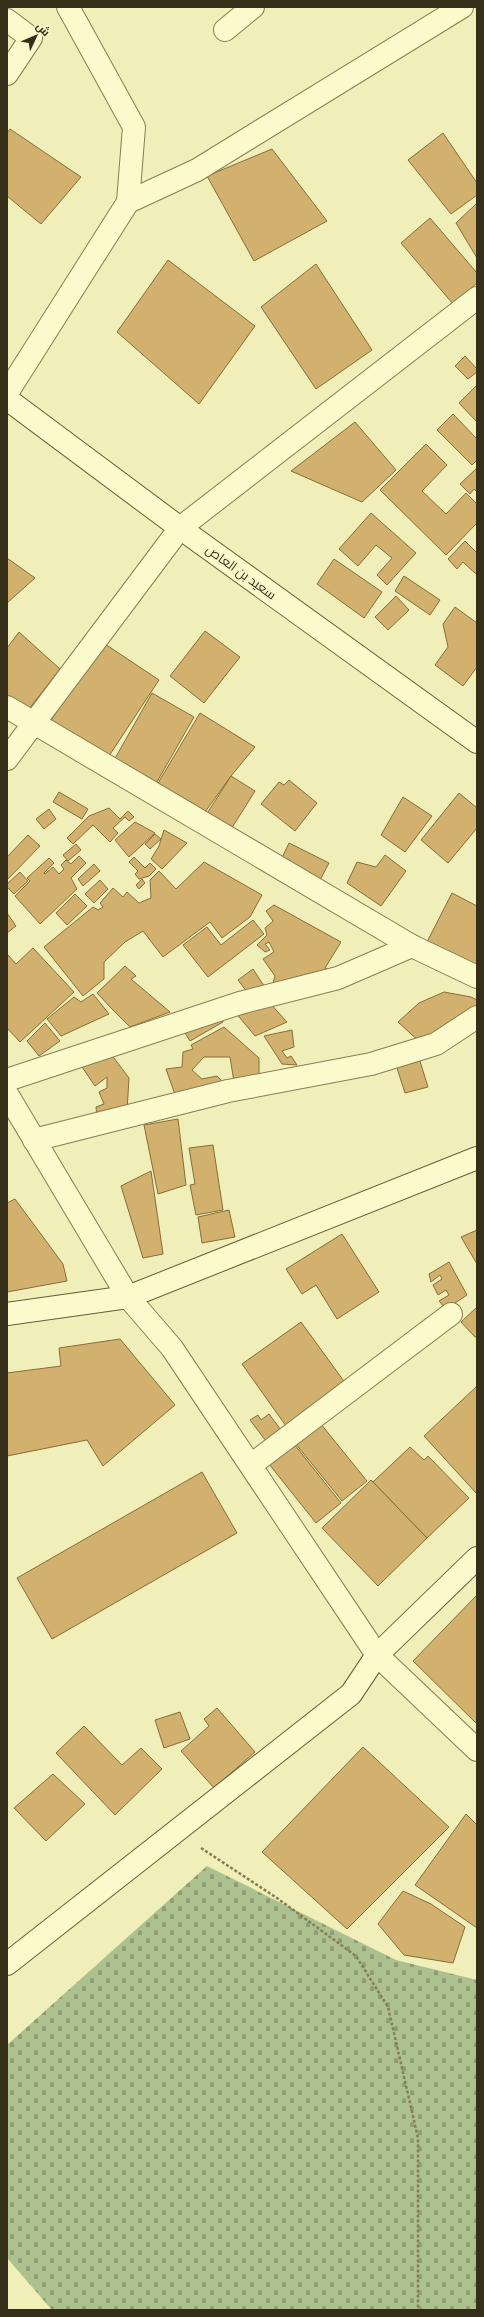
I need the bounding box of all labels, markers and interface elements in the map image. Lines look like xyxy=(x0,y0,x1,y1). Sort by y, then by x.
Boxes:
north arrow xyxy=(16,16,56,56)
text: ش xyxy=(33,20,52,39)
street label: سعيد بن العاص xyxy=(203,542,279,602)

